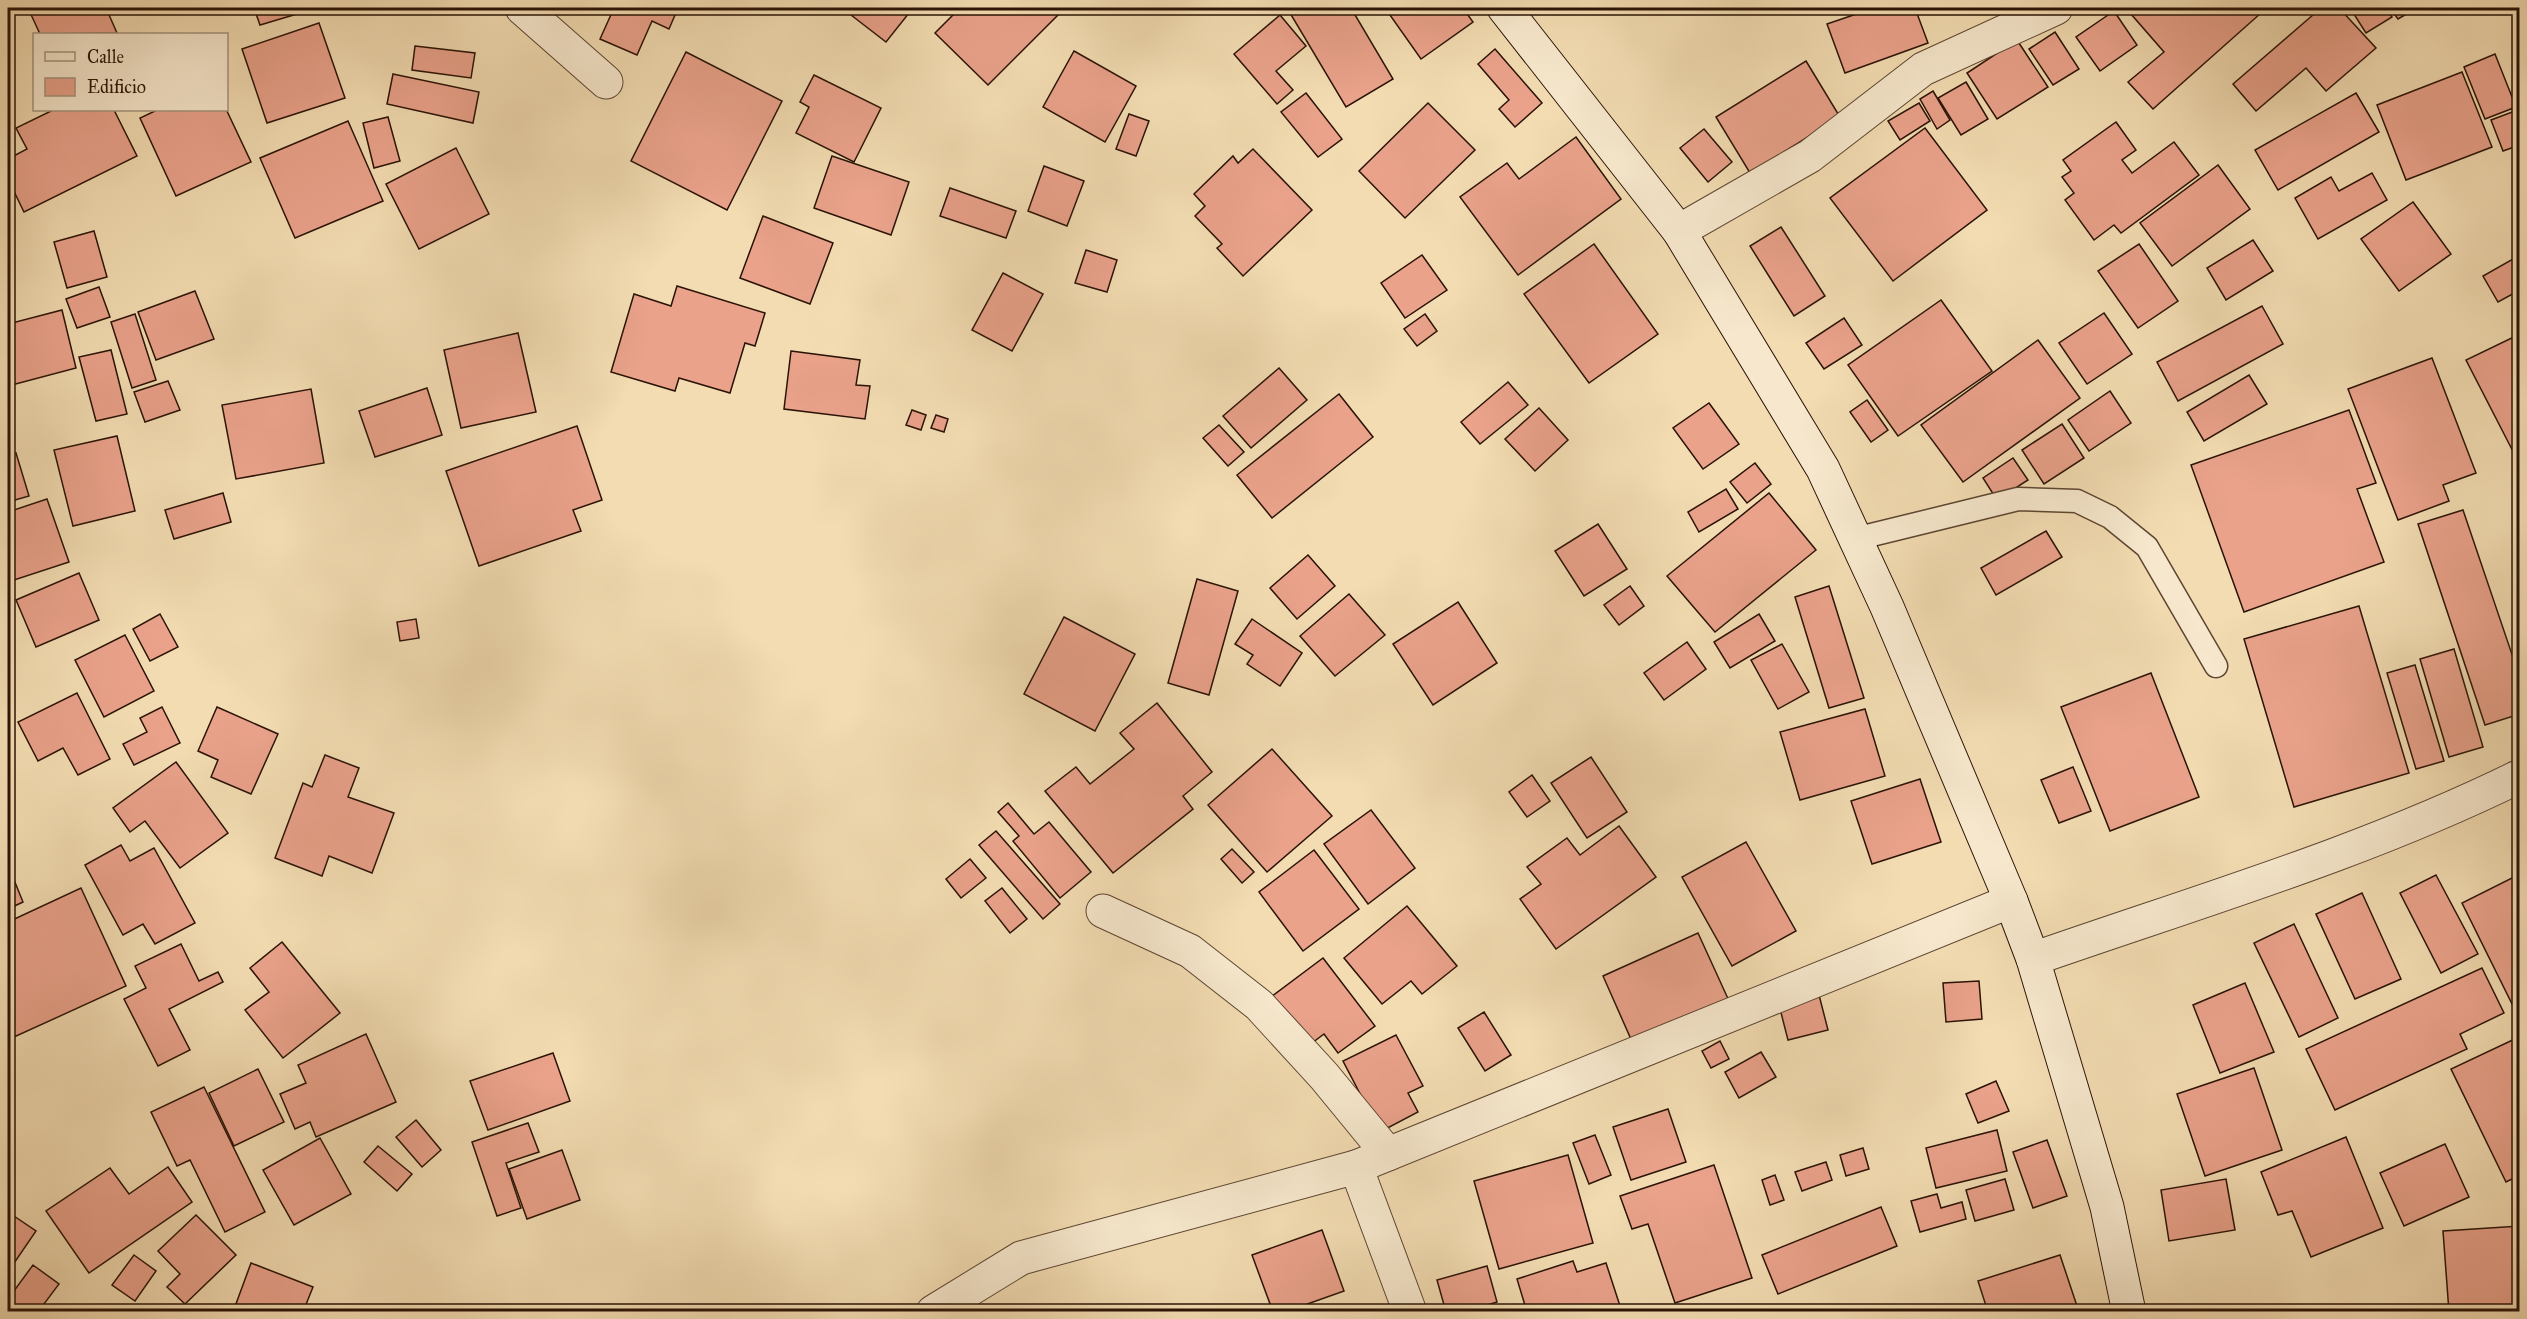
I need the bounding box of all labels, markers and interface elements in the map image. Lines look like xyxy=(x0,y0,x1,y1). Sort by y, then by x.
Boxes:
legend xyxy=(33,33,228,111)
text: Calle xyxy=(87,46,124,68)
text: Edificio xyxy=(87,76,146,98)

